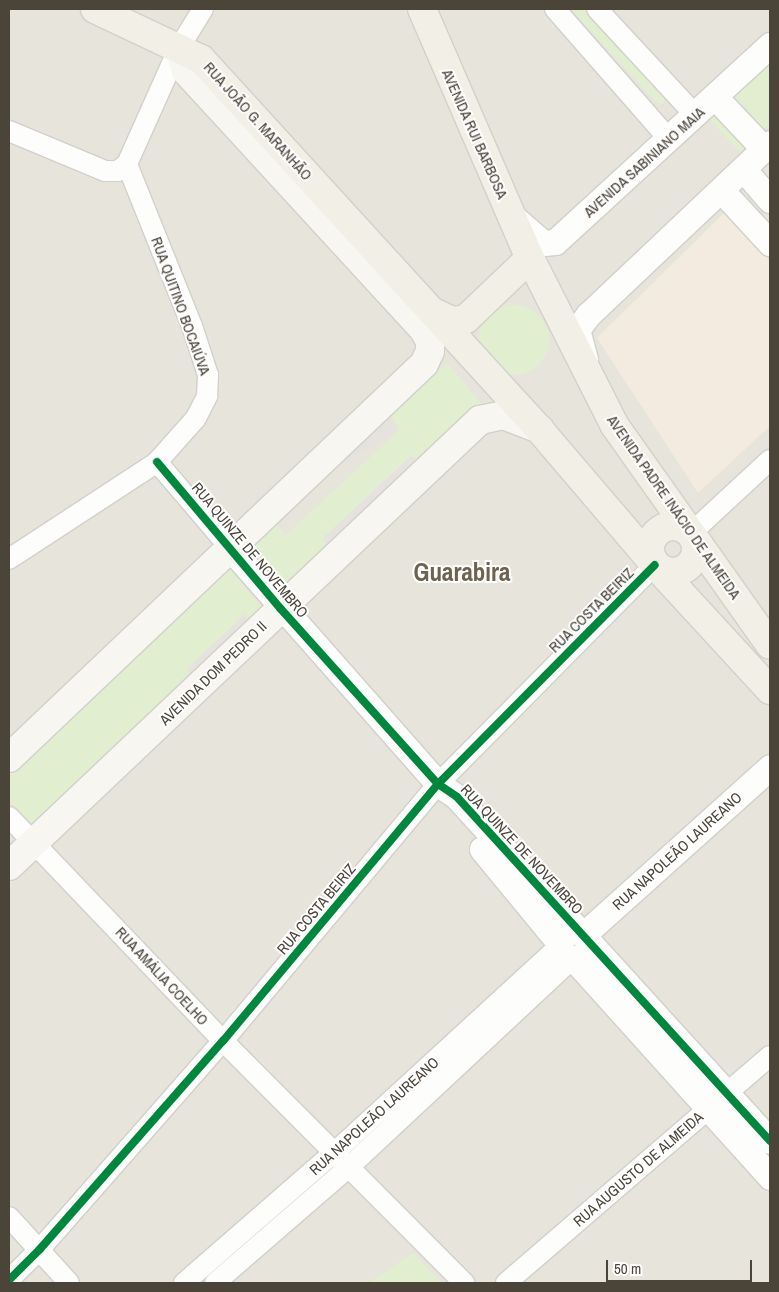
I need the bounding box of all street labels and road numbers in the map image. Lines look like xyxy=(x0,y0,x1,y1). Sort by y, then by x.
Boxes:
street label: RUA JOÃO G. MARANHÃO xyxy=(200,58,316,184)
street label: AVENIDA RUI BARBOSA xyxy=(438,66,512,202)
street label: AVENIDA SABINIANO MAIA xyxy=(580,103,708,221)
street label: RUA QUITINO BOCAIÚVA xyxy=(147,234,215,378)
street label: AVENIDA PADRE INÁCIO DE ALMEIDA xyxy=(603,411,745,603)
street label: RUA QUINZE DE NOVEMBRO xyxy=(188,479,312,621)
street label: RUA COSTA BEIRIZ xyxy=(544,563,638,657)
street label: AVENIDA DOM PEDRO II xyxy=(155,617,271,729)
street label: RUA QUINZE DE NOVEMBRO xyxy=(457,780,587,918)
street label: RUA NAPOLEÃO LAUREANO xyxy=(608,788,746,914)
street label: RUA COSTA BEIRIZ xyxy=(272,860,360,958)
street label: RUA AMÁLIA COELHO xyxy=(111,922,213,1030)
street label: RUA NAPOLEÃO LAUREANO xyxy=(305,1053,443,1179)
street label: RUA AUGUSTO DE ALMEIDA xyxy=(569,1107,707,1231)

